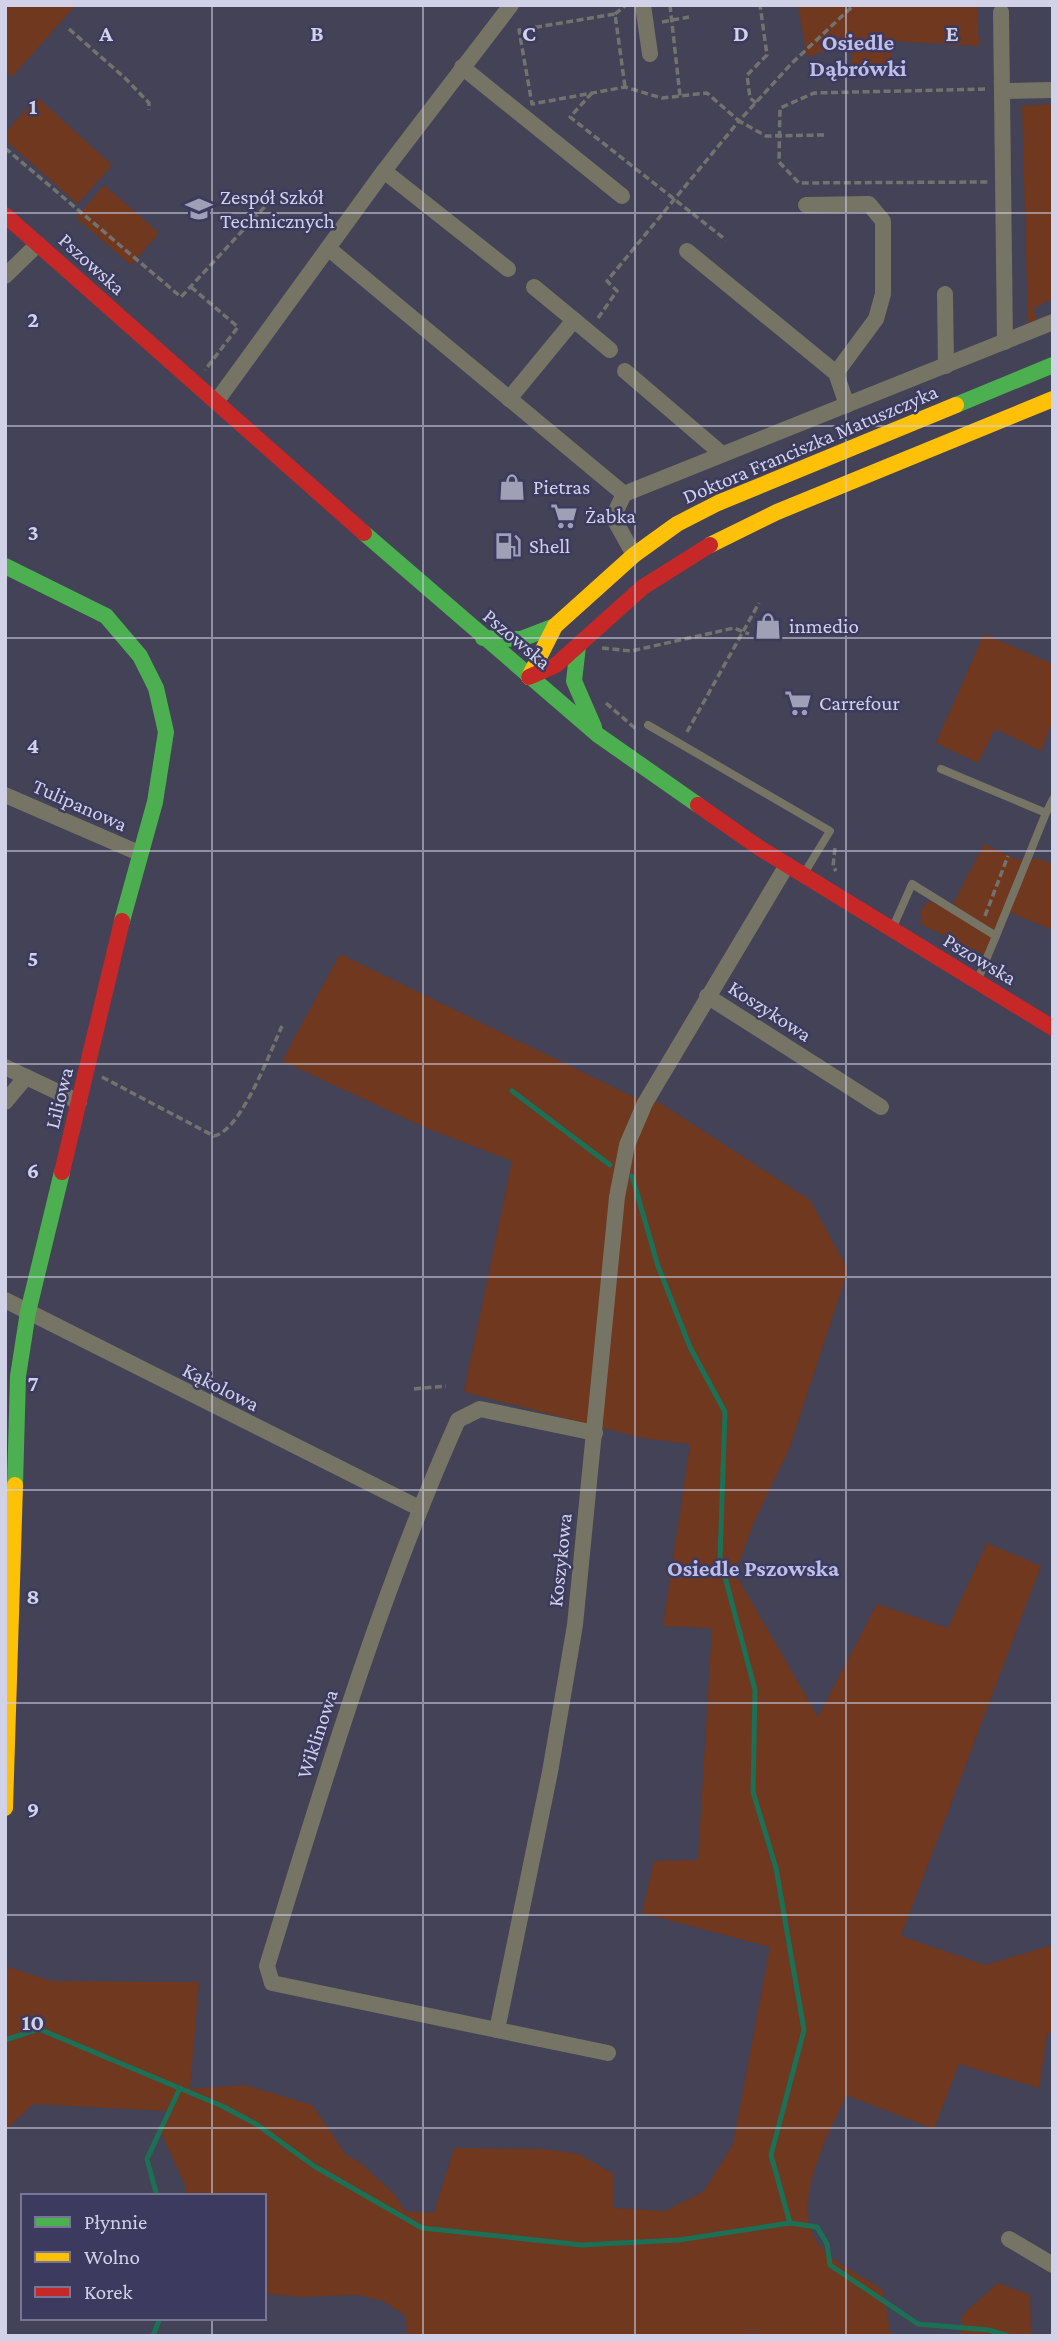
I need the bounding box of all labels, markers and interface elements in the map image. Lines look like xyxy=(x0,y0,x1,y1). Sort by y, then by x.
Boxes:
text: A xyxy=(98,20,113,46)
text: B xyxy=(310,20,324,46)
text: C xyxy=(522,20,536,46)
text: D xyxy=(733,20,749,46)
text: E xyxy=(945,20,959,46)
district label: Osiedle Dąbrówki xyxy=(809,29,907,81)
text: 1 xyxy=(29,93,38,119)
place label: Zespół Szkół Technicznych xyxy=(220,185,335,233)
school or university icon: Zespół Szkół Technicznych xyxy=(184,194,214,224)
street label: Pszowska xyxy=(54,228,130,300)
text: 2 xyxy=(27,306,39,332)
street label: Doktora Franciszka Matuszczyka xyxy=(679,379,941,509)
shop icon: Pietras xyxy=(497,472,527,502)
place label: Pietras xyxy=(533,475,590,499)
supermarket icon: Żabka xyxy=(549,501,579,531)
place label: Żabka xyxy=(585,504,636,528)
text: 3 xyxy=(27,519,39,545)
fuel station icon: Shell xyxy=(493,531,523,561)
place label: Shell xyxy=(529,534,570,558)
street label: Pszowska xyxy=(478,604,556,674)
shop icon: inmedio xyxy=(753,611,783,641)
place label: inmedio xyxy=(789,614,859,638)
supermarket icon: Carrefour xyxy=(783,688,813,718)
place label: Carrefour xyxy=(819,691,900,715)
text: 4 xyxy=(27,732,39,758)
street label: Tulipanowa xyxy=(29,774,131,837)
street label: Pszowska xyxy=(939,928,1021,990)
text: 5 xyxy=(27,945,39,971)
street label: Koszykowa xyxy=(724,975,816,1047)
street label: Liliowa xyxy=(40,1065,78,1131)
text: 6 xyxy=(27,1157,39,1183)
street label: Kąkolowa xyxy=(179,1358,264,1417)
text: 7 xyxy=(27,1370,39,1396)
street label: Koszykowa xyxy=(543,1512,577,1608)
district label: Osiedle Pszowska xyxy=(667,1555,840,1581)
text: 8 xyxy=(26,1583,40,1609)
street label: Wiklinowa xyxy=(291,1686,343,1782)
text: 9 xyxy=(27,1796,39,1822)
text: 10 xyxy=(22,2009,44,2035)
legend xyxy=(21,2194,266,2320)
text: Płynnie xyxy=(84,2210,147,2234)
text: Wolno xyxy=(84,2245,140,2269)
text: Korek xyxy=(84,2280,133,2304)

